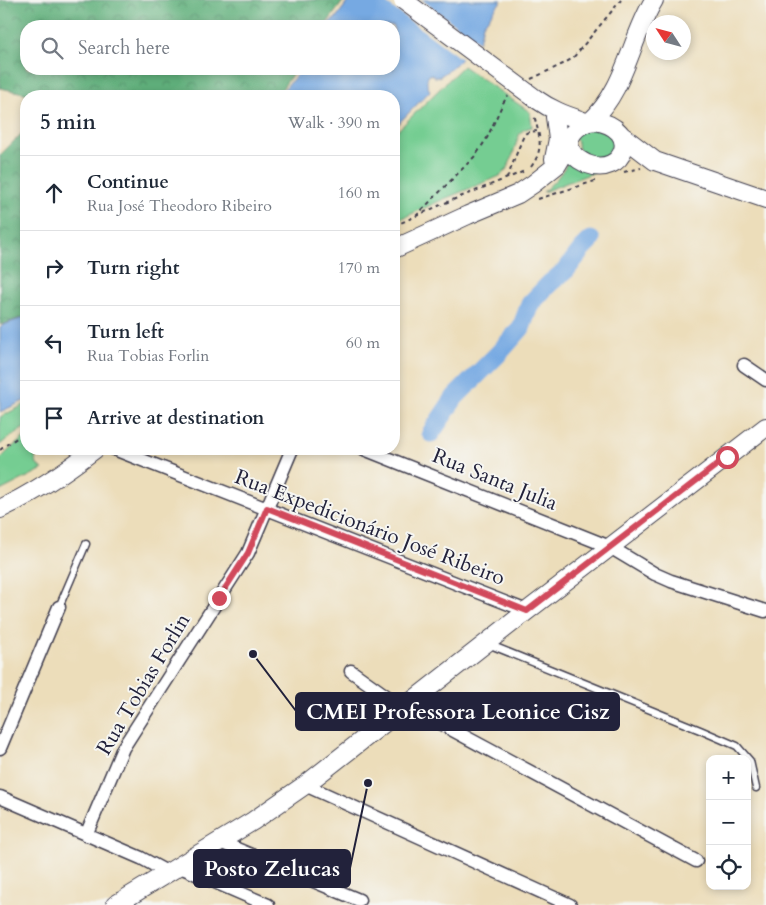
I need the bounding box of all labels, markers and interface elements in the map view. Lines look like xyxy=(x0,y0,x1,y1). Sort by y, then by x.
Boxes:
north arrow xyxy=(646,15,691,60)
search box xyxy=(20,20,400,75)
icon: search xyxy=(38,34,66,62)
text: Search here xyxy=(78,35,170,61)
text: 5 min xyxy=(40,108,96,137)
text: Walk · 390 m xyxy=(288,112,380,134)
text: Continue xyxy=(87,169,169,195)
icon: ahead xyxy=(40,179,68,207)
text: 160 m xyxy=(338,182,380,204)
text: Rua José Theodoro Ribeiro xyxy=(87,195,272,217)
icon: right xyxy=(40,254,68,282)
text: Turn right xyxy=(87,255,179,281)
text: 170 m xyxy=(338,257,380,279)
text: Turn left xyxy=(87,319,164,345)
icon: left xyxy=(40,329,68,357)
text: 60 m xyxy=(346,332,380,354)
text: Rua Tobias Forlin xyxy=(87,345,209,367)
icon: arrive xyxy=(40,404,68,432)
text: Arrive at destination xyxy=(87,405,264,431)
street label: Rua Santa Julia xyxy=(428,441,562,518)
route start xyxy=(716,446,739,469)
street label: Rua Expedicionário José Ribeiro xyxy=(231,462,509,592)
route end xyxy=(208,587,231,610)
street label: Rua Tobias Forlin xyxy=(90,608,197,761)
callout: CMEI Professora Leonice Cisz xyxy=(296,693,619,730)
text: CMEI Professora Leonice Cisz xyxy=(306,697,610,727)
map controls xyxy=(706,755,751,890)
button: + xyxy=(706,755,751,800)
button: − xyxy=(706,800,751,845)
button: locate xyxy=(706,845,751,890)
callout: Posto Zelucas xyxy=(194,850,350,887)
text: Posto Zelucas xyxy=(204,854,340,884)

